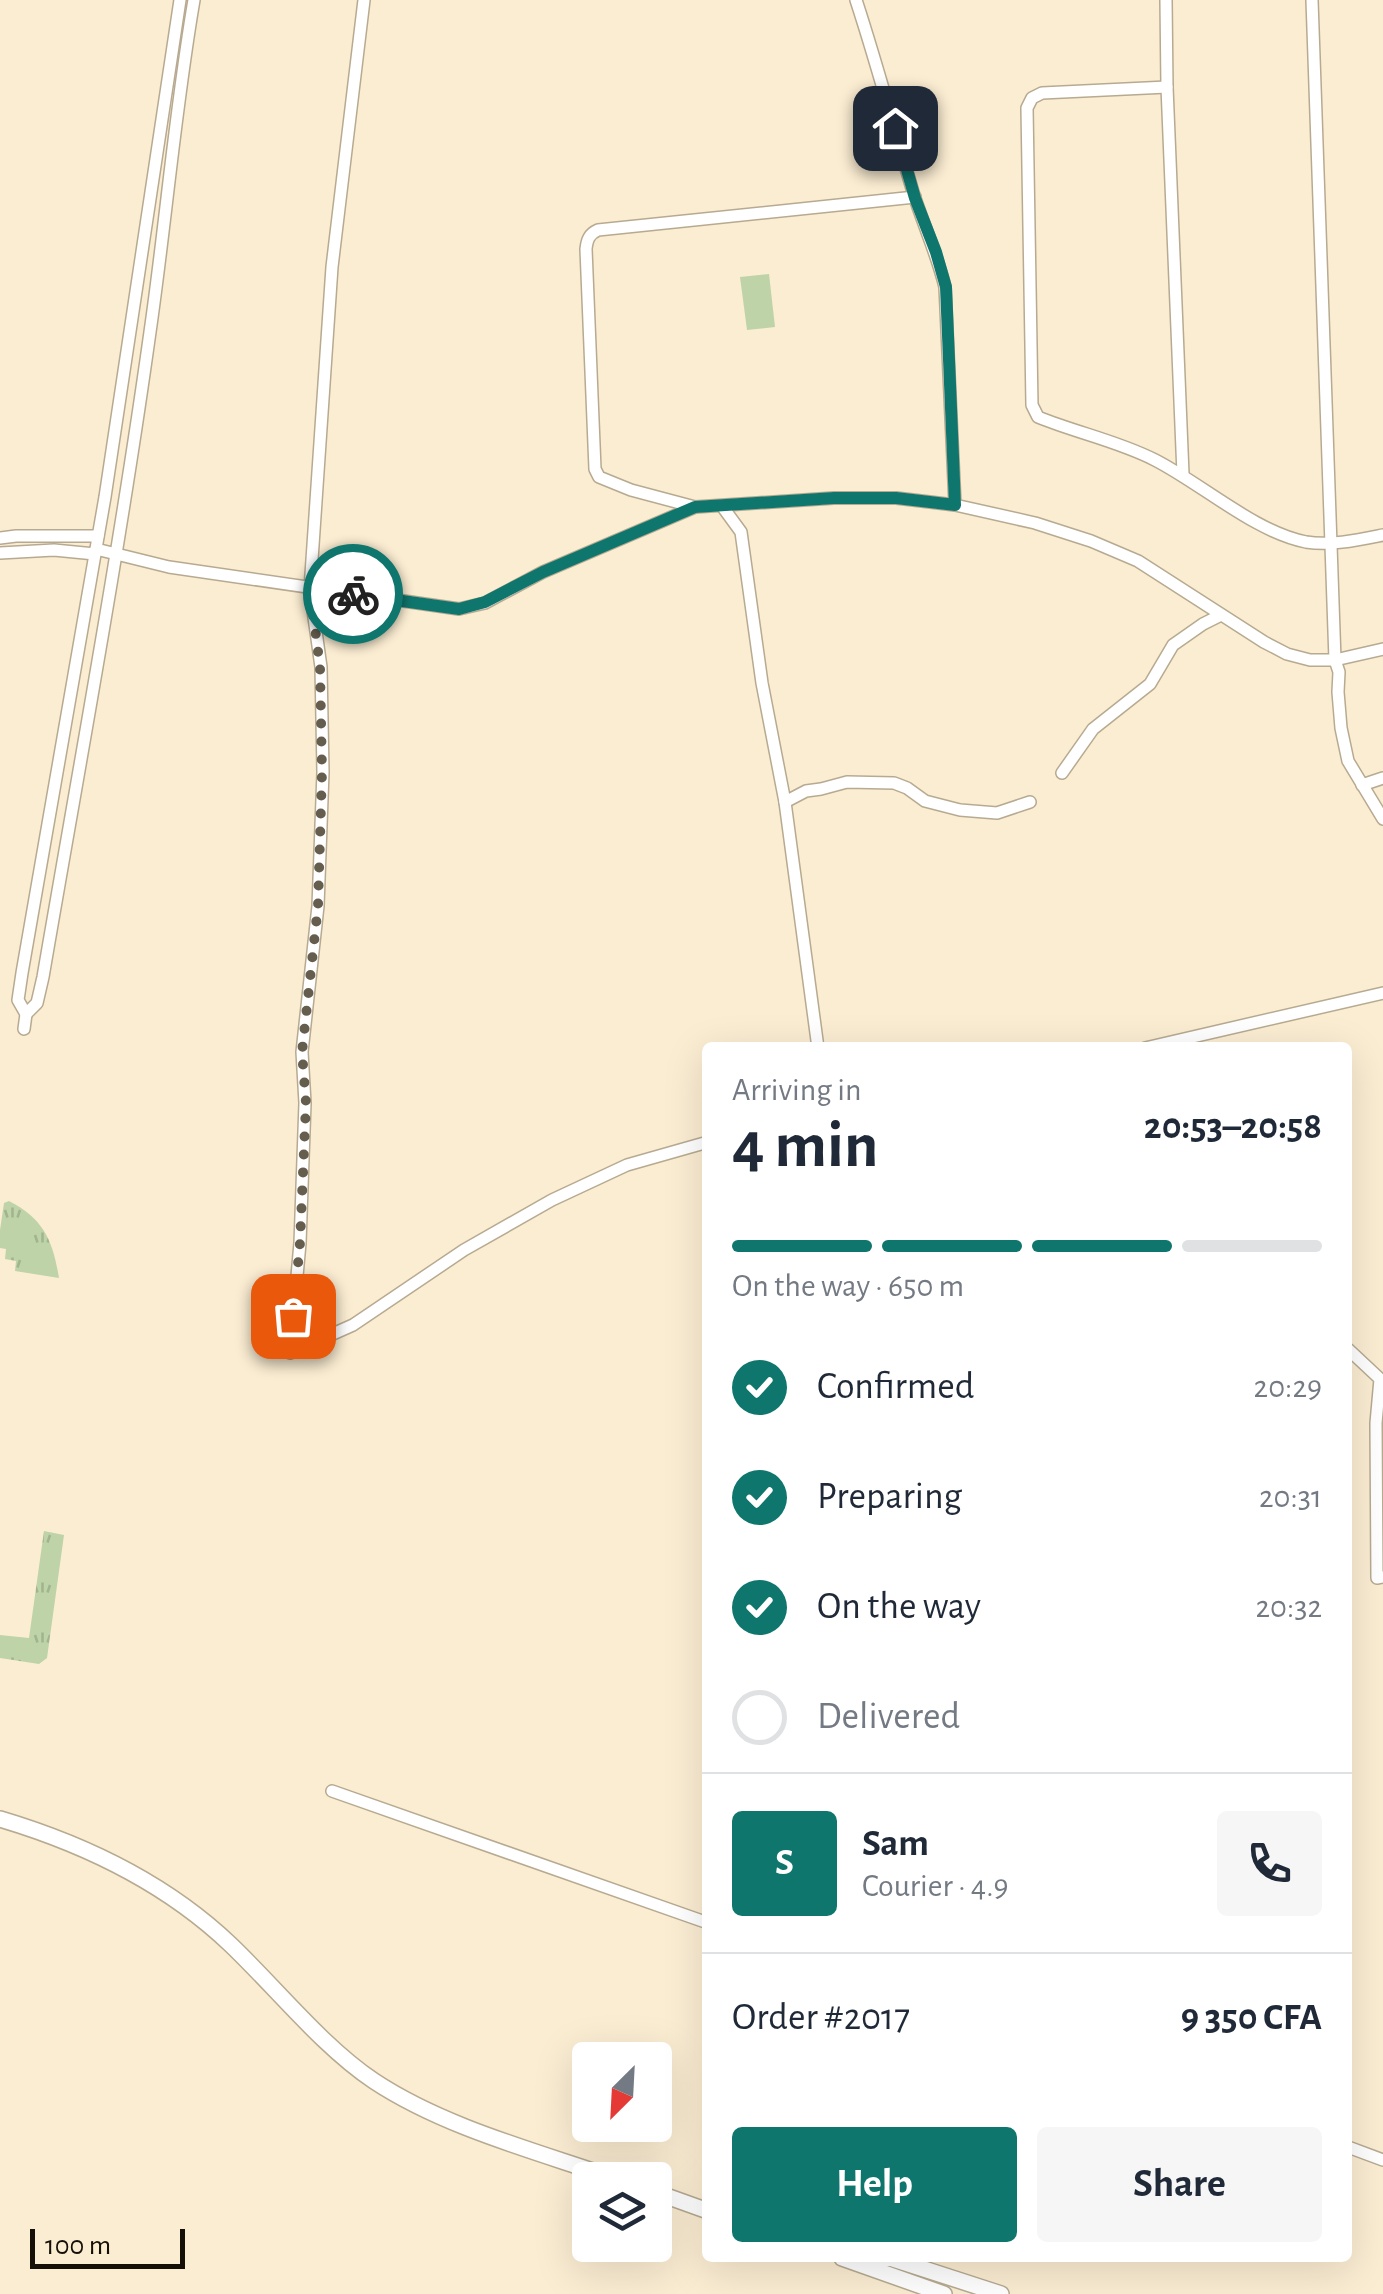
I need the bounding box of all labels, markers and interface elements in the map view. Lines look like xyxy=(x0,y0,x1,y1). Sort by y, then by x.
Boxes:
pin xyxy=(853,86,938,171)
icon: home xyxy=(868,101,923,156)
courier xyxy=(303,544,403,644)
icon: bike xyxy=(326,567,381,622)
text: Arriving in xyxy=(732,1074,861,1106)
text: 20:53–20:58 xyxy=(1144,1108,1322,1146)
text: 4 min xyxy=(732,1114,878,1179)
text: On the way · 650 m xyxy=(732,1270,964,1302)
pin xyxy=(251,1274,336,1359)
icon: bag xyxy=(266,1289,321,1344)
icon: check xyxy=(732,1360,787,1415)
text: Confirmed xyxy=(817,1368,974,1406)
text: 20:29 xyxy=(1254,1371,1322,1403)
icon: check xyxy=(732,1470,787,1525)
text: Preparing xyxy=(817,1478,962,1516)
text: 20:31 xyxy=(1259,1481,1322,1513)
icon: check xyxy=(732,1580,787,1635)
text: On the way xyxy=(817,1588,981,1626)
text: 20:32 xyxy=(1255,1591,1322,1623)
text: Delivered xyxy=(817,1698,960,1736)
button: phone xyxy=(1217,1811,1322,1916)
text: Sam xyxy=(862,1825,929,1863)
text: S xyxy=(775,1844,794,1882)
text: Courier · 4.9 xyxy=(862,1870,1009,1902)
text: Order #2017 xyxy=(732,1999,910,2037)
text: 9 350 CFA xyxy=(1181,1999,1322,2037)
north arrow xyxy=(572,2042,672,2142)
map controls xyxy=(572,2042,672,2262)
button: Help xyxy=(732,2127,1017,2242)
button: Share xyxy=(1037,2127,1322,2242)
button: layers xyxy=(572,2162,672,2262)
scale bar xyxy=(30,2224,185,2268)
text: 100 m xyxy=(45,2232,111,2260)

